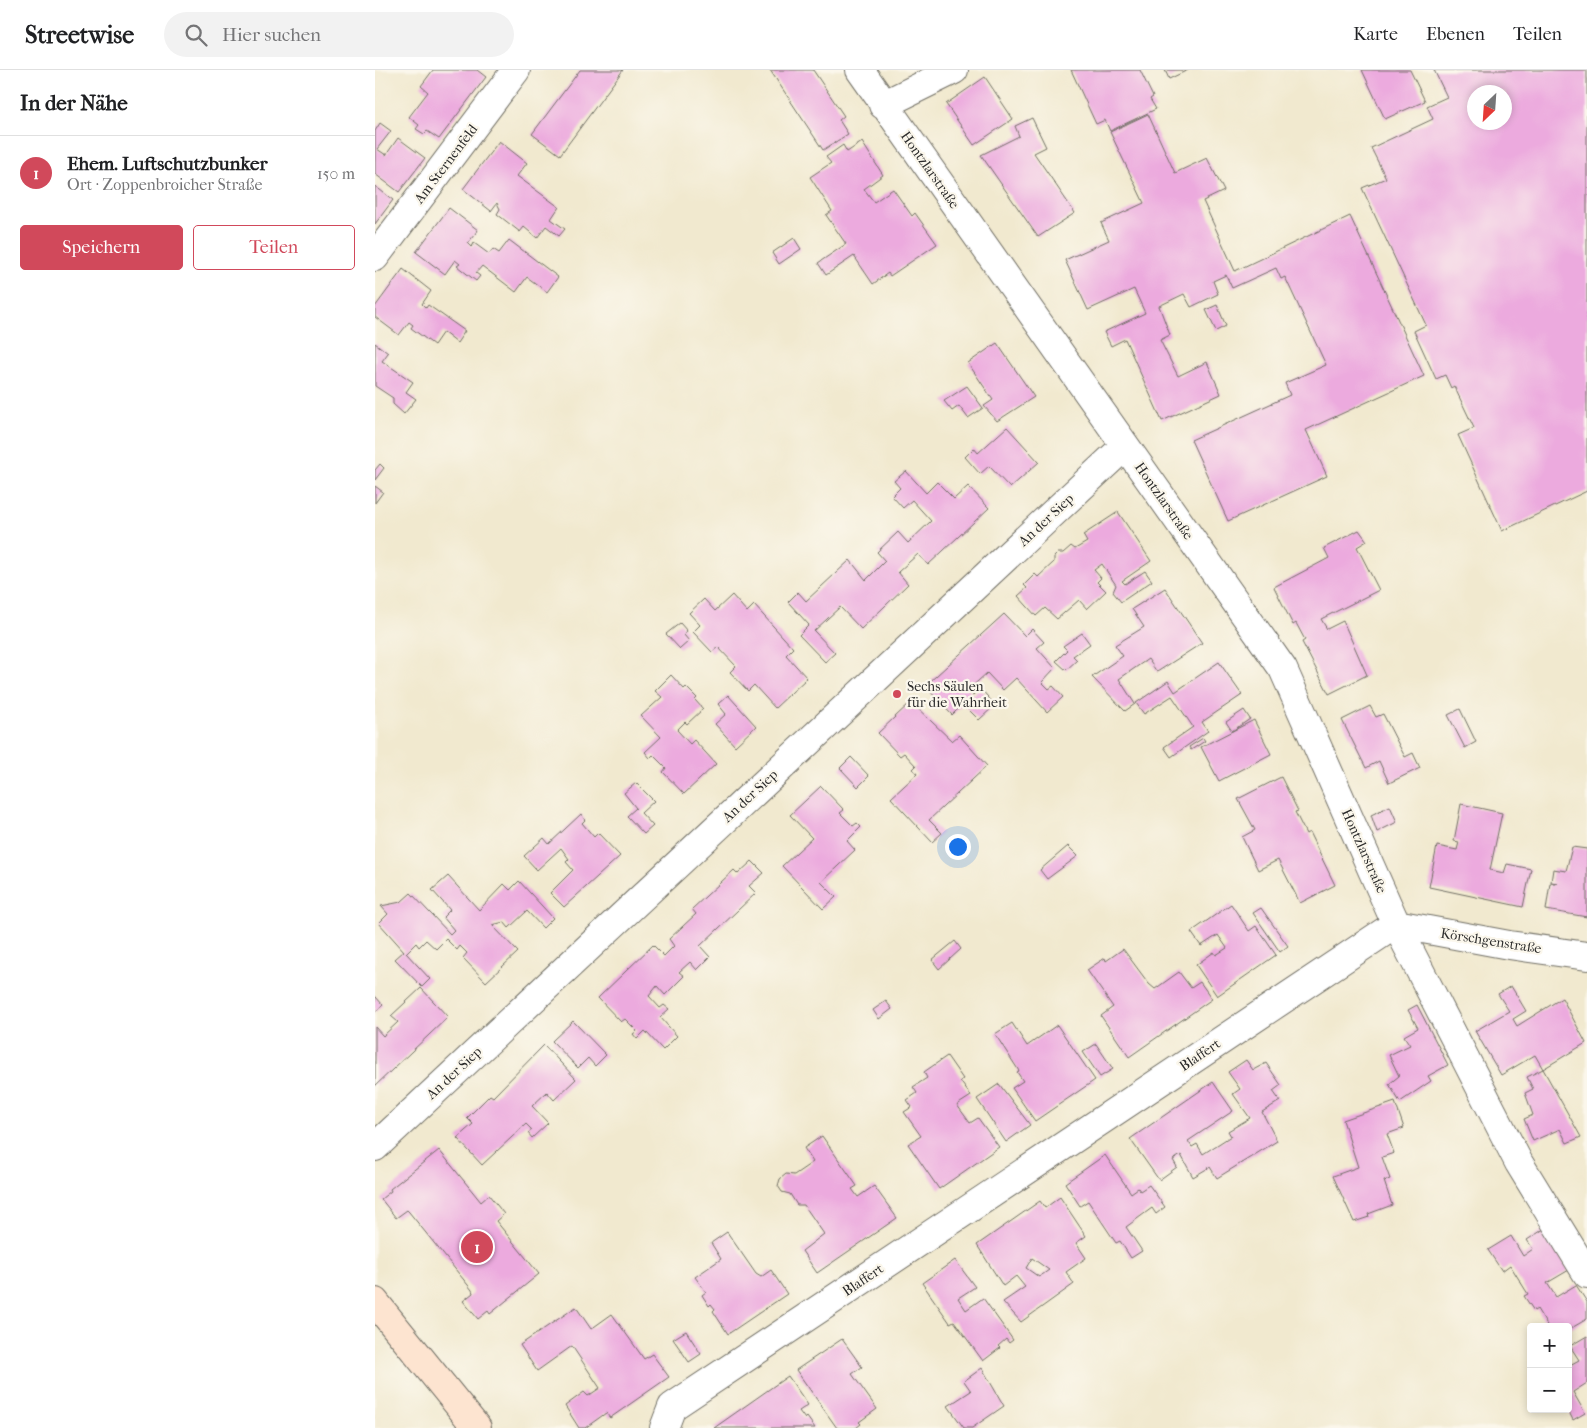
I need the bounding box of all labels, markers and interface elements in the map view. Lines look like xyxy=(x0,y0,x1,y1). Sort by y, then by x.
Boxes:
search box xyxy=(164,12,514,57)
text: Streetwise xyxy=(25,21,134,49)
icon: search xyxy=(182,21,210,49)
text: Hier suchen xyxy=(222,24,321,46)
text: Karte xyxy=(1353,24,1398,45)
text: Ebenen xyxy=(1426,24,1485,45)
text: Teilen xyxy=(1513,24,1562,45)
north arrow xyxy=(1467,85,1512,130)
text: In der Nähe xyxy=(20,91,128,115)
street label: Am Sternenfeld xyxy=(410,121,481,208)
street label: Hontzlarstraße xyxy=(897,128,963,212)
text: Ehem. Luftschutzbunker xyxy=(67,153,268,175)
text: 1 xyxy=(33,164,39,183)
text: 150 m xyxy=(317,164,355,183)
text: Ort · Zoppenbroicher Straße xyxy=(67,175,262,194)
button: Speichern xyxy=(20,225,183,270)
button: Teilen xyxy=(193,225,355,270)
street label: Hontzlarstraße xyxy=(1131,459,1197,543)
street label: An der Siep xyxy=(1014,490,1077,551)
place label: Sechs Säulen für die Wahrheit xyxy=(907,678,1007,711)
marker: Sechs Säulen für die Wahrheit xyxy=(891,688,903,700)
street label: An der Siep xyxy=(718,766,781,827)
street label: Hontzlarstraße xyxy=(1338,806,1390,896)
your location xyxy=(945,834,971,860)
street label: Körschgenstraße xyxy=(1439,925,1543,957)
street label: Blaffert xyxy=(1176,1035,1224,1075)
street label: An der Siep xyxy=(422,1043,485,1104)
pin: 1 xyxy=(461,1228,493,1266)
street label: Blaffert xyxy=(839,1260,887,1300)
map controls xyxy=(1527,1323,1572,1413)
button: + xyxy=(1527,1323,1572,1368)
button: − xyxy=(1527,1368,1572,1413)

